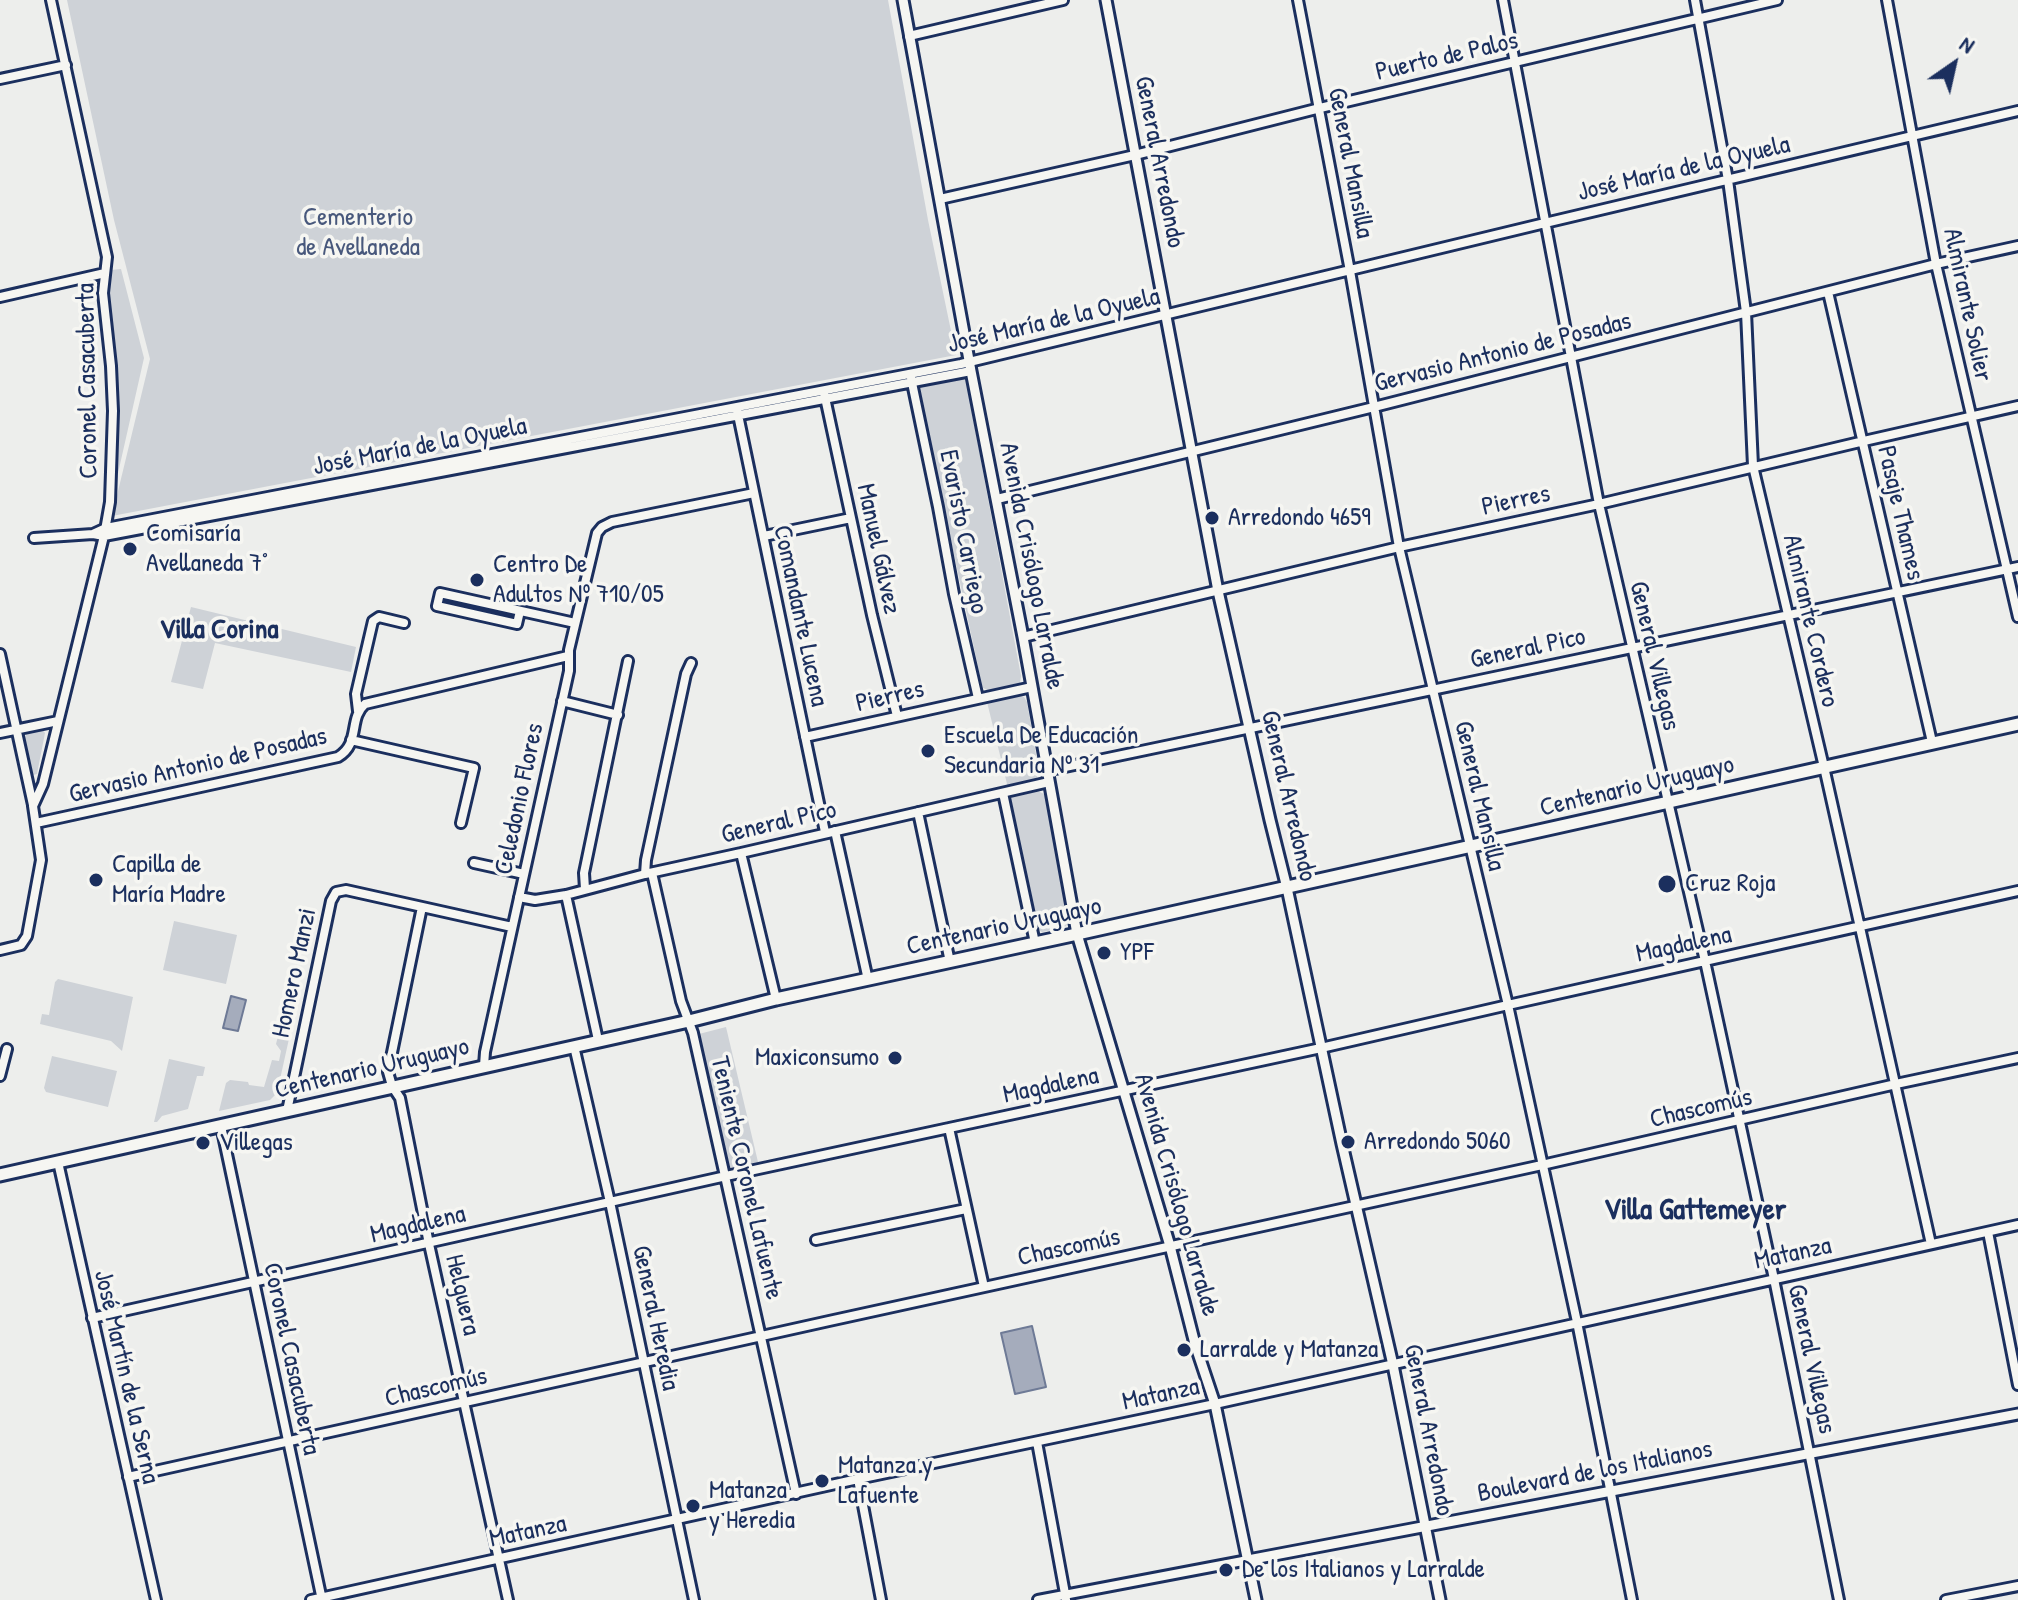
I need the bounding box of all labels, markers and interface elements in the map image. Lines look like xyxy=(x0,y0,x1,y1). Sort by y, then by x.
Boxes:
north arrow xyxy=(1914,24,1994,104)
street label: Puerto de Palos xyxy=(1373,25,1521,89)
text: N xyxy=(1954,28,1981,60)
street label: General Arredondo xyxy=(1127,74,1191,250)
street label: General Mansilla xyxy=(1320,85,1380,241)
street label: José María de la Oyuela xyxy=(1575,129,1793,209)
park label: Cementerio de Avellaneda xyxy=(296,202,420,264)
street label: Almirante Solier xyxy=(1936,226,1998,384)
street label: José María de la Oyuela xyxy=(945,281,1163,361)
street label: Coronel Casacuberta xyxy=(71,283,105,479)
street label: Gervasio Antonio de Posadas xyxy=(1371,306,1635,400)
street label: José María de la Oyuela xyxy=(311,411,529,483)
street label: Avenida Crisólogo Larralde xyxy=(992,440,1070,692)
street label: Pasaje Thames xyxy=(1869,443,1931,583)
street label: Evaristo Carriego xyxy=(932,448,994,616)
street label: Pierres xyxy=(1479,479,1553,523)
street label: Manuel Gálvez xyxy=(849,481,907,617)
place label: Arredondo 4659 xyxy=(1228,502,1371,534)
marker: Arredondo 4659 xyxy=(1203,509,1221,527)
place label: Comisaría Avellaneda 7° xyxy=(146,518,268,580)
street label: Comandante Lucena xyxy=(766,523,834,709)
street label: Almirante Cordero xyxy=(1775,532,1845,710)
marker: Comisaría Avellaneda 7° xyxy=(121,540,139,558)
place label: Centro De Adultos Nº 710/05 xyxy=(493,549,664,610)
marker: Centro De Adultos Nº 710/05 xyxy=(468,571,486,589)
street label: General Villegas xyxy=(1622,579,1686,733)
district label: Villa Corina xyxy=(160,614,278,648)
street label: General Pico xyxy=(1468,622,1588,676)
street label: Pierres xyxy=(853,674,927,720)
street label: General Arredondo xyxy=(1253,708,1323,884)
street label: General Mansilla xyxy=(1447,718,1511,874)
street label: Celedonio Flores xyxy=(489,720,551,878)
place label: Escuela De Educación Secundaria Nº 31 xyxy=(944,720,1139,782)
street label: Gervasio Antonio de Posadas xyxy=(66,721,330,811)
marker: Escuela De Educación Secundaria Nº 31 xyxy=(919,742,937,760)
street label: Centenario Uruguayo xyxy=(1537,750,1737,824)
street label: General Pico xyxy=(719,795,839,851)
place label: Capilla de María Madre xyxy=(112,849,226,910)
place label: Cruz Roja xyxy=(1685,868,1775,900)
marker: Capilla de María Madre xyxy=(87,871,105,889)
marker: Cruz Roja xyxy=(1656,873,1678,895)
street label: Centenario Uruguayo xyxy=(904,891,1104,963)
street label: Homero Manzi xyxy=(266,905,324,1041)
street label: Magdalena xyxy=(1633,920,1735,970)
place label: YPF xyxy=(1120,937,1154,969)
marker: YPF xyxy=(1095,944,1113,962)
street label: Centenario Uruguayo xyxy=(272,1032,472,1106)
place label: Maxiconsumo xyxy=(755,1042,879,1074)
marker: Maxiconsumo xyxy=(886,1049,904,1067)
street label: Teniente Coronel Lafuente xyxy=(703,1053,789,1303)
street label: Magdalena xyxy=(1000,1061,1102,1111)
street label: Avenida Crisólogo Larralde xyxy=(1126,1070,1226,1320)
street label: Chascomús xyxy=(1647,1082,1755,1136)
place label: Arredondo 5060 xyxy=(1364,1126,1511,1158)
place label: Villegas xyxy=(219,1127,293,1159)
marker: Arredondo 5060 xyxy=(1339,1133,1357,1151)
marker: Villegas xyxy=(194,1134,212,1152)
district label: Villa Gattemeyer xyxy=(1604,1193,1786,1229)
street label: Magdalena xyxy=(367,1199,469,1251)
street label: Chascomús xyxy=(1015,1222,1123,1274)
street label: Matanza xyxy=(1752,1231,1834,1277)
street label: General Heredia xyxy=(624,1243,686,1393)
street label: Helguera xyxy=(438,1252,486,1338)
street label: Coronel Casacuberta xyxy=(255,1260,327,1458)
street label: José Martín de la Serna xyxy=(86,1267,166,1487)
street label: General Villegas xyxy=(1780,1282,1842,1436)
place label: Larralde y Matanza xyxy=(1200,1334,1378,1366)
marker: Larralde y Matanza xyxy=(1175,1341,1193,1359)
street label: General Arredondo xyxy=(1396,1342,1460,1518)
street label: Chascomús xyxy=(382,1361,490,1415)
street label: Matanza xyxy=(1120,1372,1202,1418)
street label: Boulevard de los Italianos xyxy=(1475,1434,1715,1510)
place label: Matanza y Lafuente xyxy=(838,1450,933,1512)
marker: Matanza y Lafuente xyxy=(813,1472,831,1490)
place label: Matanza y Heredia xyxy=(709,1475,795,1536)
marker: Matanza y Heredia xyxy=(684,1497,702,1515)
street label: Matanza xyxy=(487,1509,569,1555)
place label: De los Italianos y Larralde xyxy=(1242,1554,1485,1586)
marker: De los Italianos y Larralde xyxy=(1217,1561,1235,1579)

